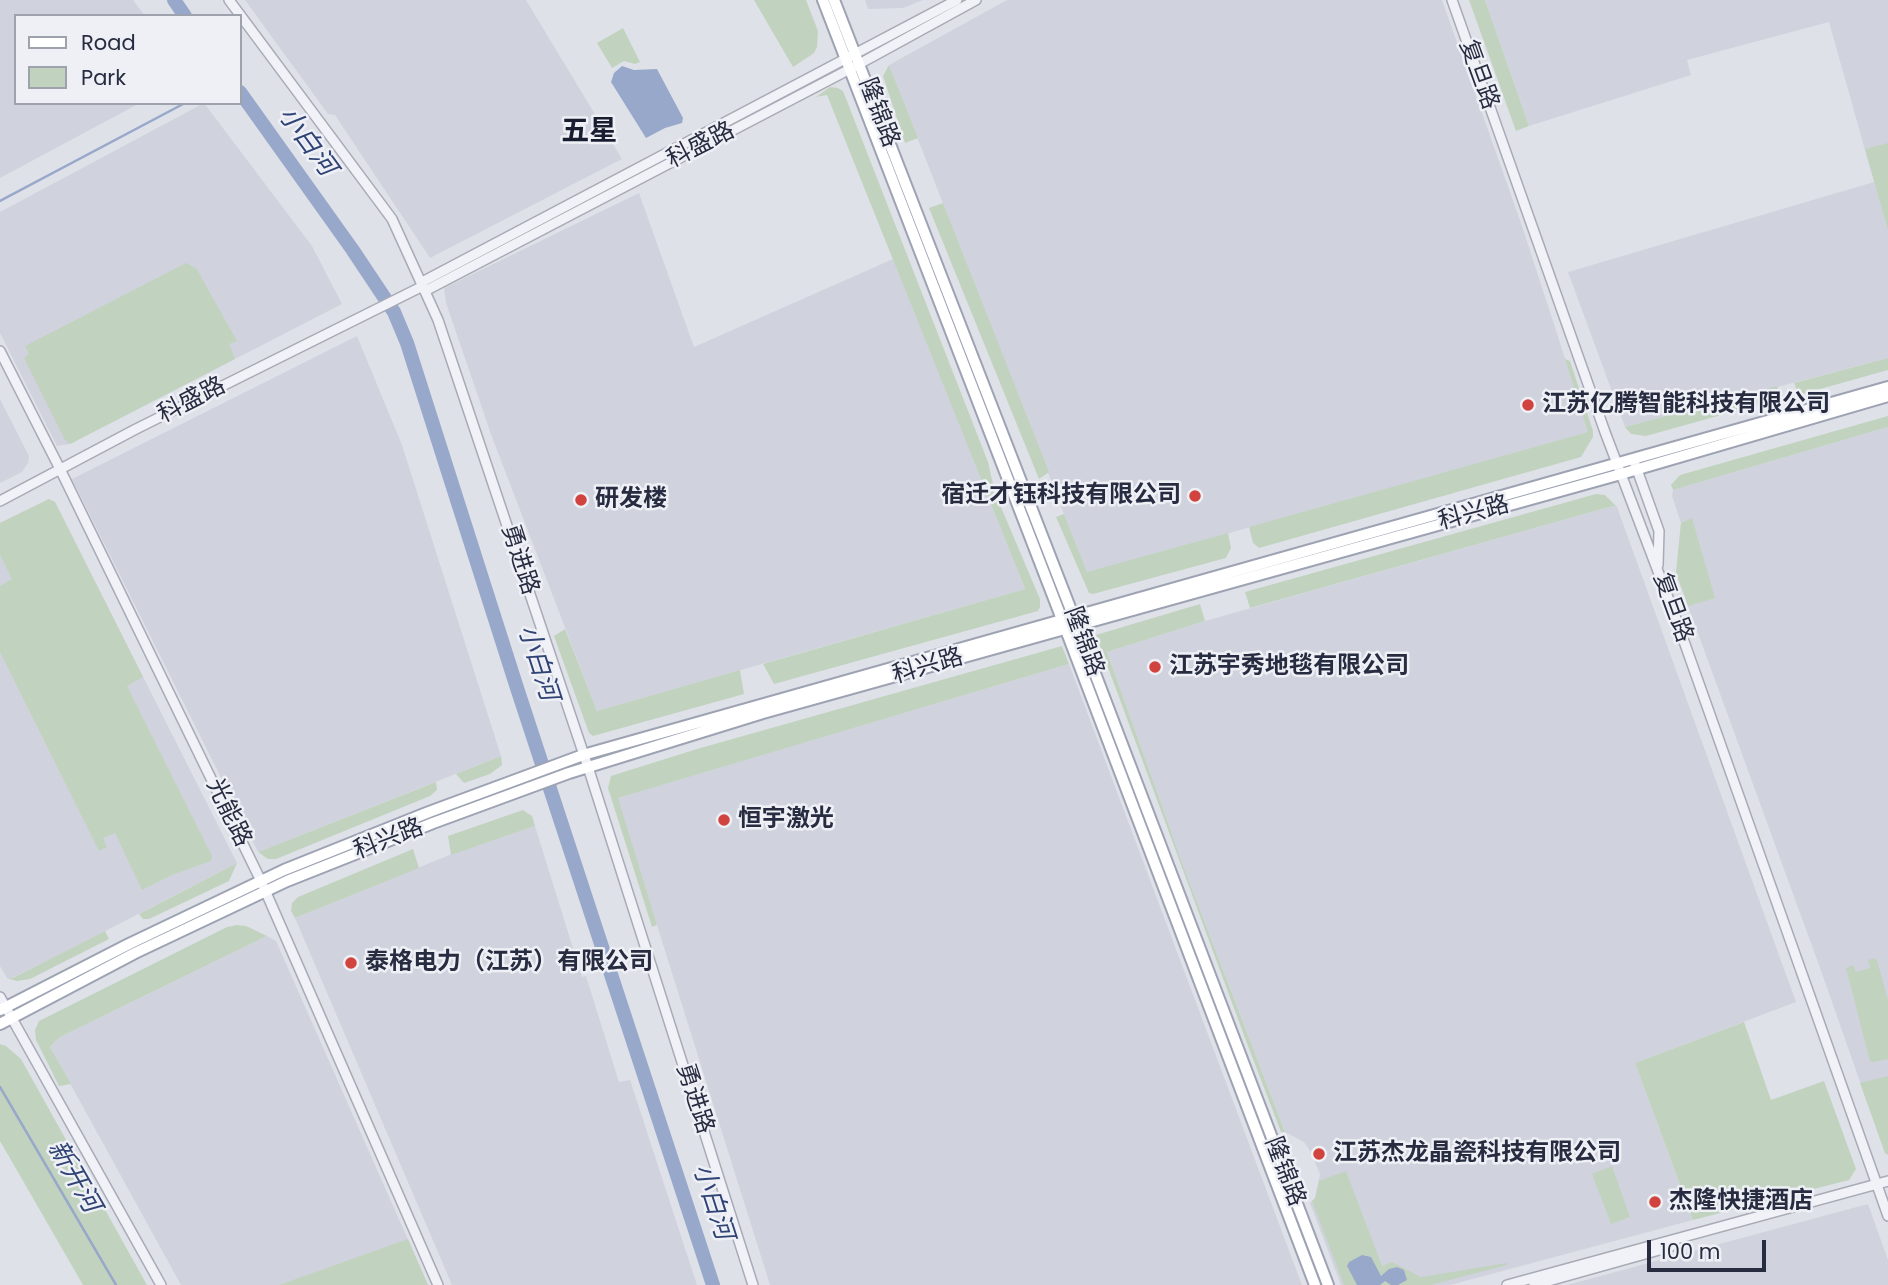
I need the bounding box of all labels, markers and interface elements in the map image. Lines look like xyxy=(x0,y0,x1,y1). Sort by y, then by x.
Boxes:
legend xyxy=(14,14,242,105)
text: Road xyxy=(81,28,136,57)
street label: 复旦路 xyxy=(1452,36,1504,114)
text: Park xyxy=(81,63,126,92)
street label: 隆锦路 xyxy=(852,74,904,152)
water label: 小白河 xyxy=(270,101,342,183)
district label: 五星 xyxy=(561,116,617,150)
street label: 科盛路 xyxy=(662,117,740,175)
street label: 科盛路 xyxy=(153,372,231,430)
place label: 江苏亿腾智能科技有限公司 xyxy=(1542,391,1830,419)
marker: 江苏亿腾智能科技有限公司 xyxy=(1520,397,1536,413)
place label: 宿迁才钰科技有限公司 xyxy=(941,482,1181,510)
place label: 研发楼 xyxy=(595,486,667,514)
marker: 宿迁才钰科技有限公司 xyxy=(1187,488,1203,504)
street label: 科兴路 xyxy=(1435,491,1513,537)
marker: 研发楼 xyxy=(573,492,589,508)
street label: 勇进路 xyxy=(494,521,544,599)
street label: 复旦路 xyxy=(1646,569,1698,647)
street label: 隆锦路 xyxy=(1057,603,1109,681)
water label: 小白河 xyxy=(510,621,564,705)
street label: 科兴路 xyxy=(889,643,967,691)
place label: 江苏宇秀地毯有限公司 xyxy=(1169,653,1409,681)
marker: 江苏宇秀地毯有限公司 xyxy=(1147,659,1163,675)
street label: 光能路 xyxy=(199,774,257,852)
place label: 恒宇激光 xyxy=(738,806,834,834)
marker: 恒宇激光 xyxy=(716,812,732,828)
street label: 科兴路 xyxy=(350,814,428,866)
place label: 泰格电力（江苏）有限公司 xyxy=(365,949,653,977)
marker: 泰格电力（江苏）有限公司 xyxy=(343,955,359,971)
street label: 勇进路 xyxy=(669,1060,719,1138)
street label: 隆锦路 xyxy=(1258,1133,1310,1211)
water label: 新开河 xyxy=(40,1135,106,1219)
place label: 江苏杰龙晶瓷科技有限公司 xyxy=(1333,1140,1621,1168)
marker: 江苏杰龙晶瓷科技有限公司 xyxy=(1311,1146,1327,1162)
water label: 小白河 xyxy=(685,1160,739,1244)
place label: 杰隆快捷酒店 xyxy=(1669,1188,1813,1216)
marker: 杰隆快捷酒店 xyxy=(1647,1194,1663,1210)
scale bar xyxy=(1650,1226,1769,1270)
text: 100 m xyxy=(1660,1237,1720,1266)

